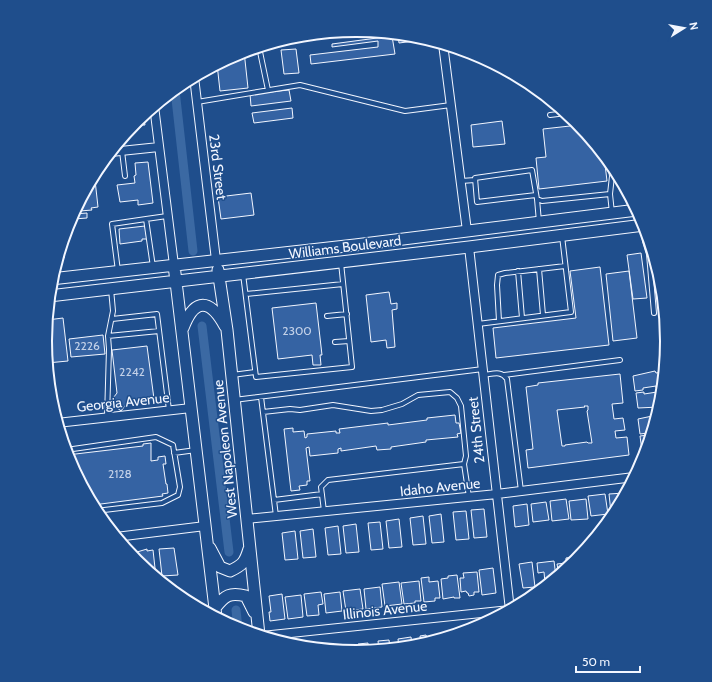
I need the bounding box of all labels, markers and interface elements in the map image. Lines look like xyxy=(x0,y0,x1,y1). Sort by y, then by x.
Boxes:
north arrow xyxy=(664,8,704,48)
text: N xyxy=(686,21,701,31)
street label: 23rd Street xyxy=(205,133,231,201)
street label: Williams Boulevard xyxy=(288,231,402,263)
house number: 2300 xyxy=(282,323,312,338)
house number: 2226 xyxy=(74,338,100,353)
house number: 2242 xyxy=(119,364,145,379)
street label: West Napoleon Avenue xyxy=(209,379,241,519)
street label: Georgia Avenue xyxy=(76,388,170,416)
street label: 24th Street xyxy=(464,396,488,464)
house number: 2128 xyxy=(108,466,132,481)
street label: Idaho Avenue xyxy=(399,474,481,500)
street label: Illinois Avenue xyxy=(342,597,428,623)
scale bar xyxy=(576,648,640,674)
text: 50 m xyxy=(582,654,610,669)

